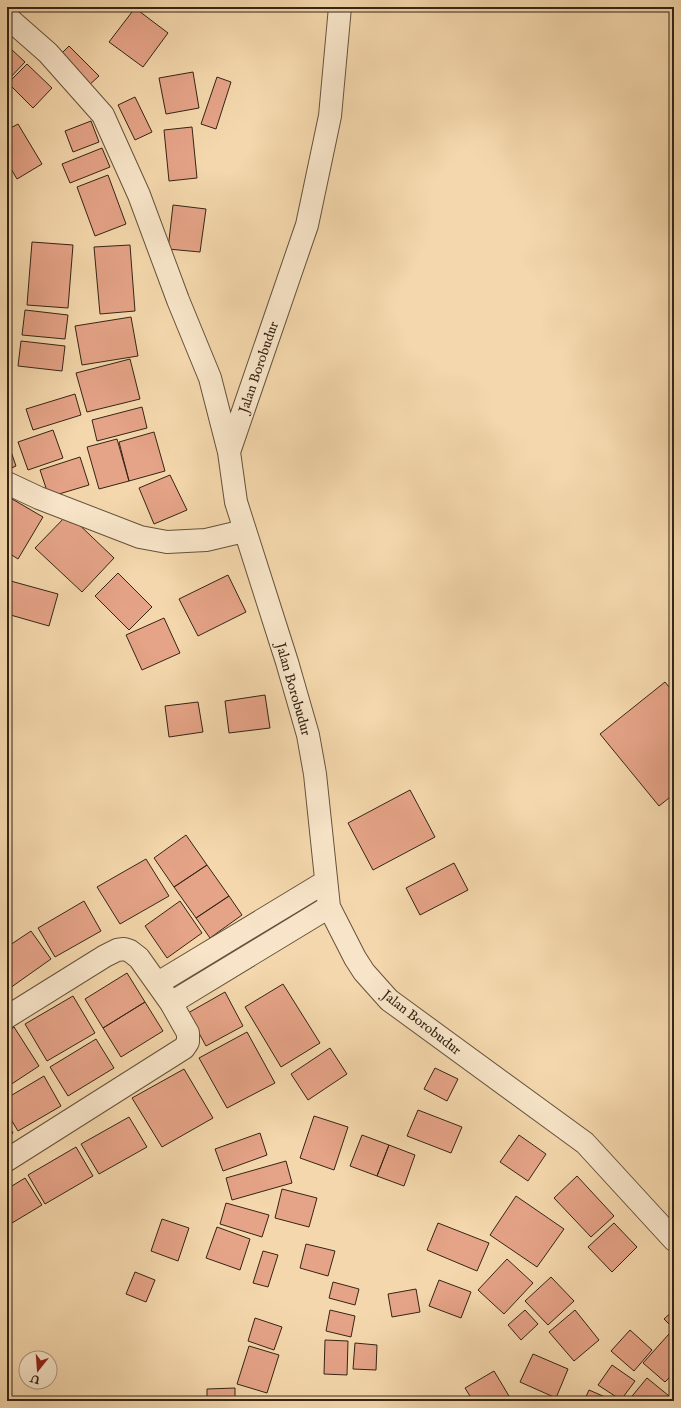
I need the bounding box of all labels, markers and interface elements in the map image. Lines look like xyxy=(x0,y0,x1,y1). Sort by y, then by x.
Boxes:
street label: Jalan Borobudur xyxy=(234,319,283,417)
street label: Jalan Borobudur xyxy=(271,639,315,738)
street label: Jalan Borobudur xyxy=(377,985,465,1059)
north arrow xyxy=(18,1350,58,1390)
text: U xyxy=(28,1370,43,1387)

